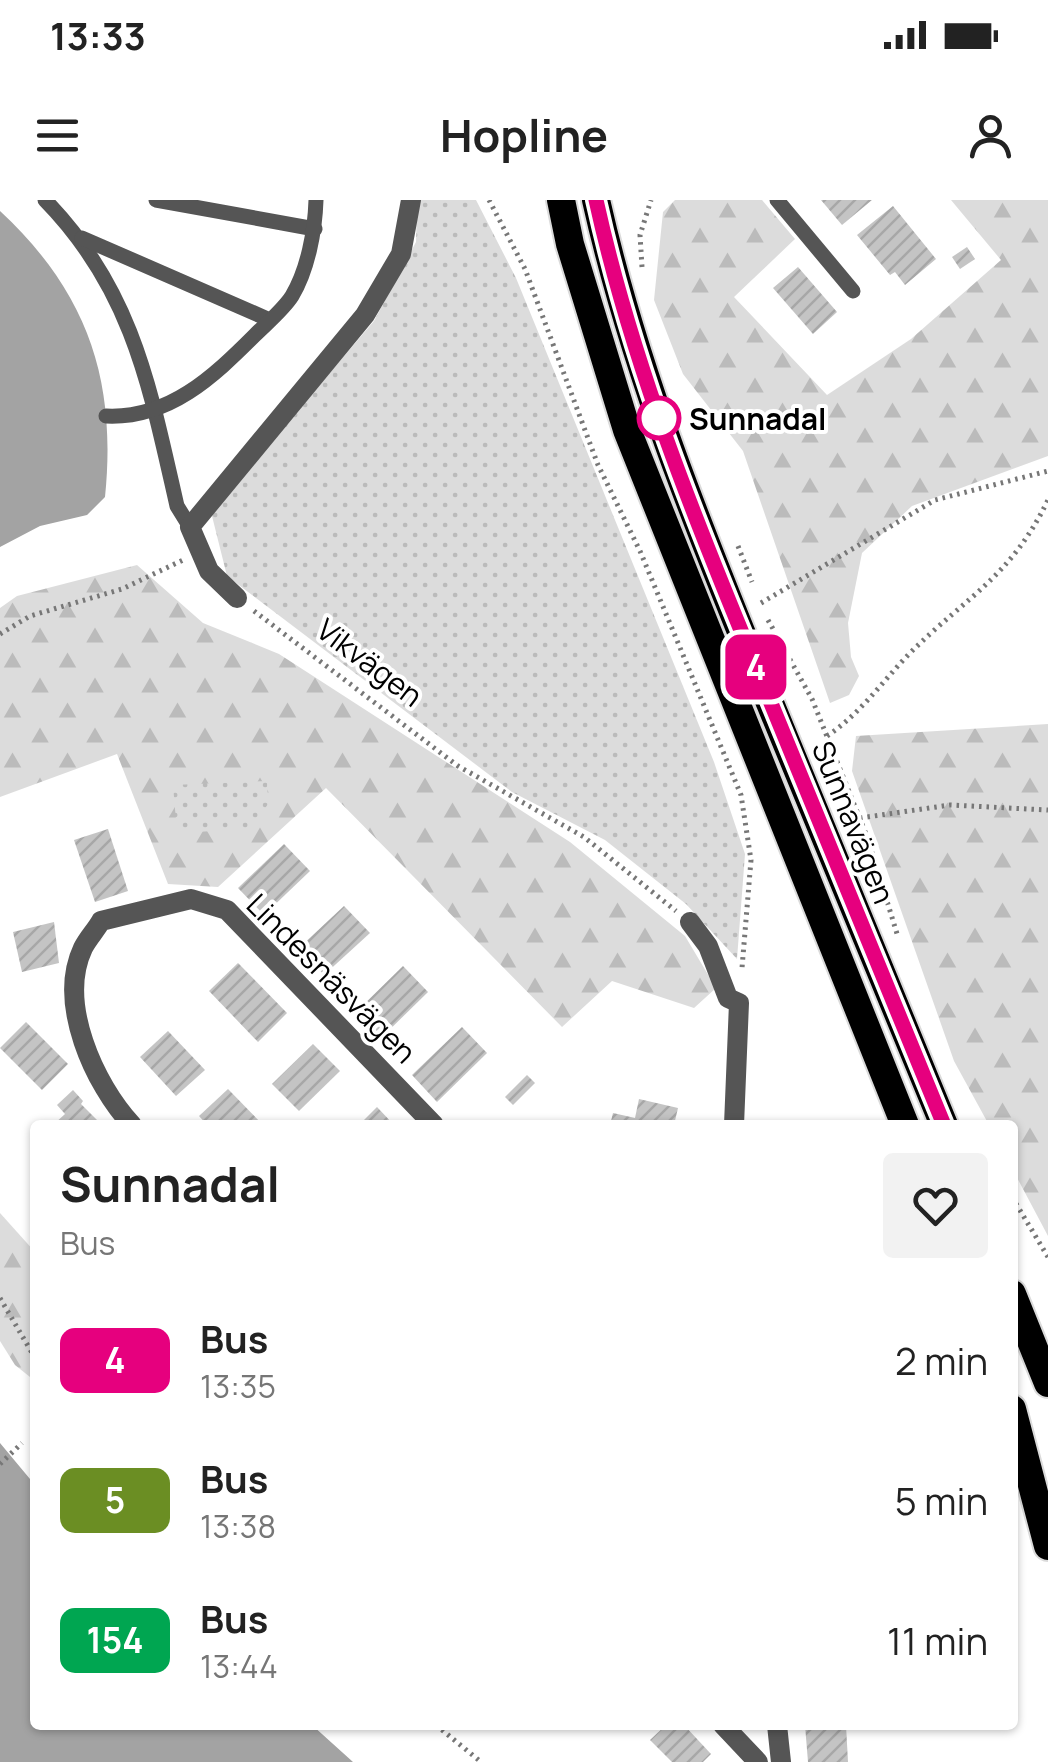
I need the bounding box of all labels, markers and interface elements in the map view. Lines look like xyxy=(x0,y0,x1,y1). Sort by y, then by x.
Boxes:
text: 13:33 xyxy=(50,9,146,61)
text: Hopline xyxy=(440,104,608,166)
icon: menu xyxy=(30,108,85,163)
icon: person xyxy=(963,108,1018,163)
marker: Sunnadal xyxy=(638,397,680,439)
place label: Sunnadal xyxy=(689,398,827,439)
street label: Vikvägen xyxy=(309,609,431,715)
line badge: 4 xyxy=(724,634,788,700)
text: 4 xyxy=(745,643,767,691)
street label: Sunnavägen xyxy=(803,735,905,909)
street label: Lindesnäsvägen xyxy=(238,884,426,1072)
text: Sunnadal xyxy=(60,1151,280,1216)
button: heart xyxy=(883,1153,988,1258)
text: Bus xyxy=(60,1221,115,1265)
text: Bus xyxy=(200,1312,268,1364)
text: 2 min xyxy=(895,1334,988,1386)
text: 4 xyxy=(104,1336,126,1384)
text: 13:35 xyxy=(200,1364,276,1408)
text: Bus xyxy=(200,1452,268,1504)
text: 5 min xyxy=(895,1474,988,1526)
text: 5 xyxy=(105,1476,125,1524)
text: 13:38 xyxy=(200,1504,276,1548)
text: Bus xyxy=(200,1592,268,1644)
text: 11 min xyxy=(887,1614,988,1666)
text: 154 xyxy=(86,1616,144,1664)
text: 13:44 xyxy=(200,1644,278,1688)

